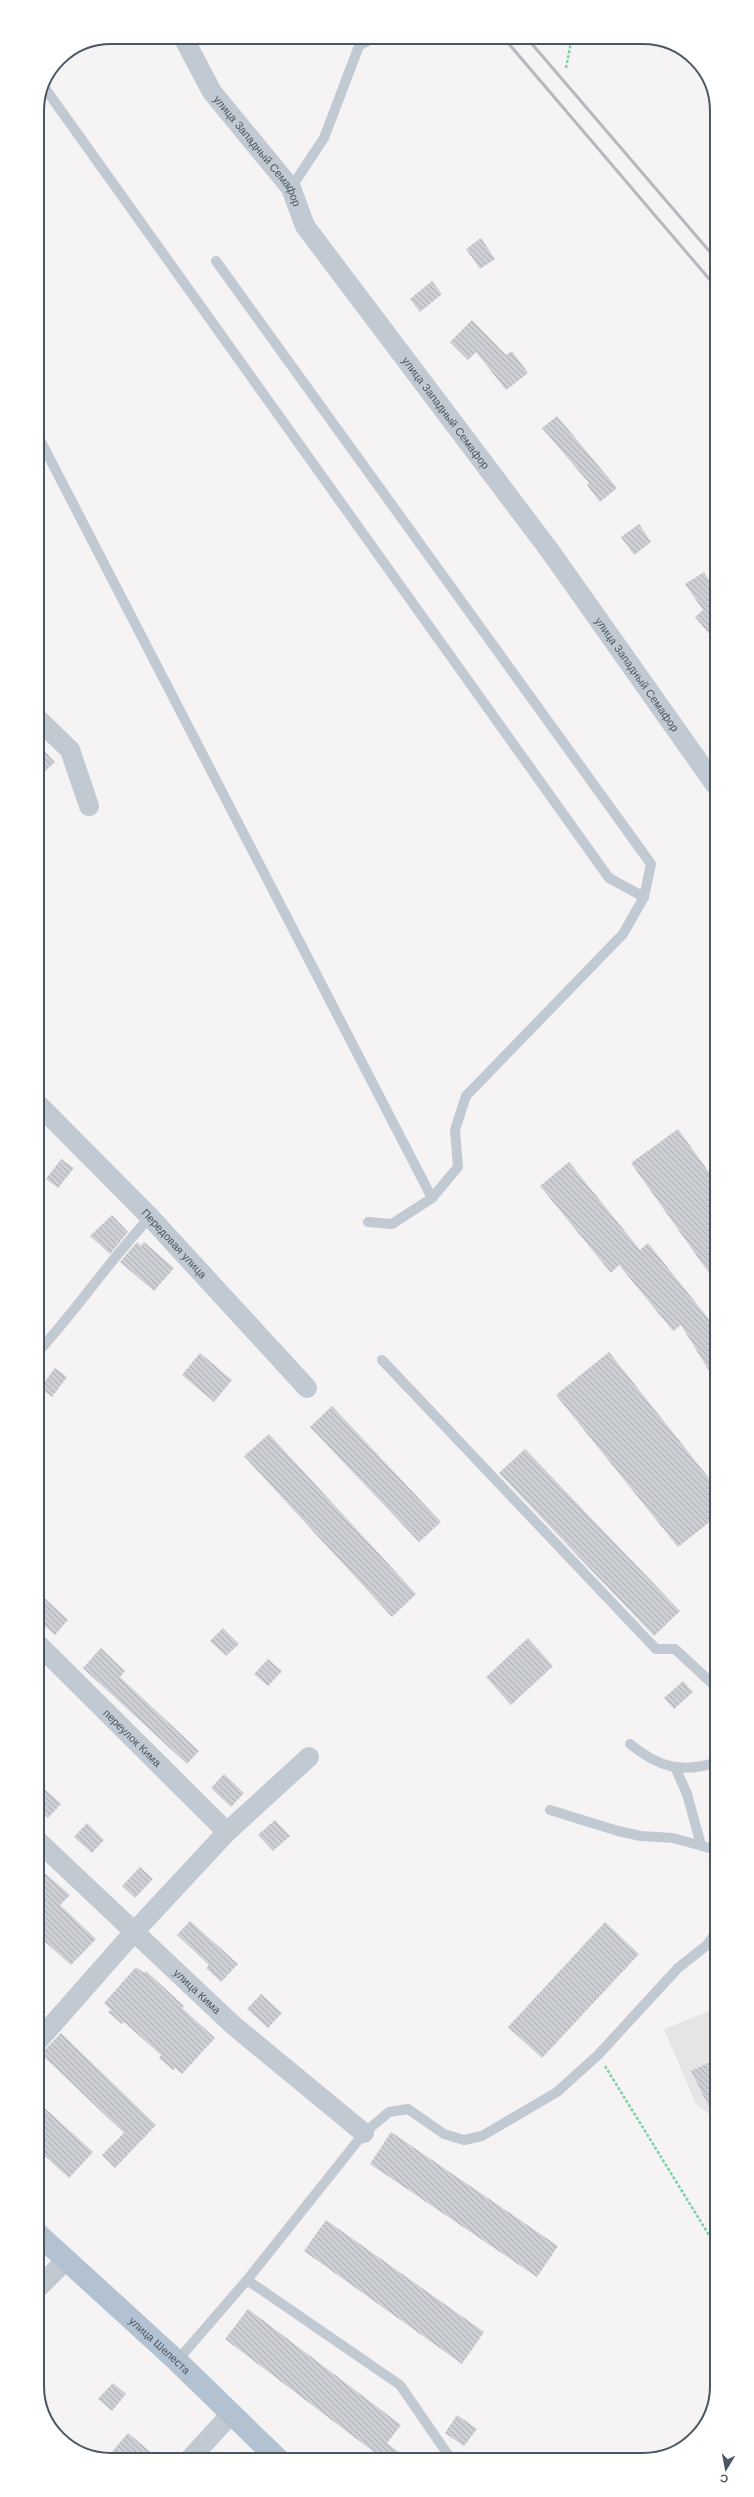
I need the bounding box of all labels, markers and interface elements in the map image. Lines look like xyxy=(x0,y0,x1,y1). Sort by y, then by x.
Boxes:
street label: улица Западный Семафор xyxy=(211,93,303,208)
street label: улица Западный Семафор xyxy=(400,355,492,471)
street label: улица Западный Семафор xyxy=(593,615,682,734)
street label: Передовая улица xyxy=(139,1206,210,1281)
street label: переулок Кима xyxy=(101,1707,164,1770)
street label: улица Кима xyxy=(171,1966,224,2017)
street label: улица Шелеста xyxy=(127,2314,193,2377)
north arrow xyxy=(706,2449,746,2489)
text: С xyxy=(719,2472,729,2485)

